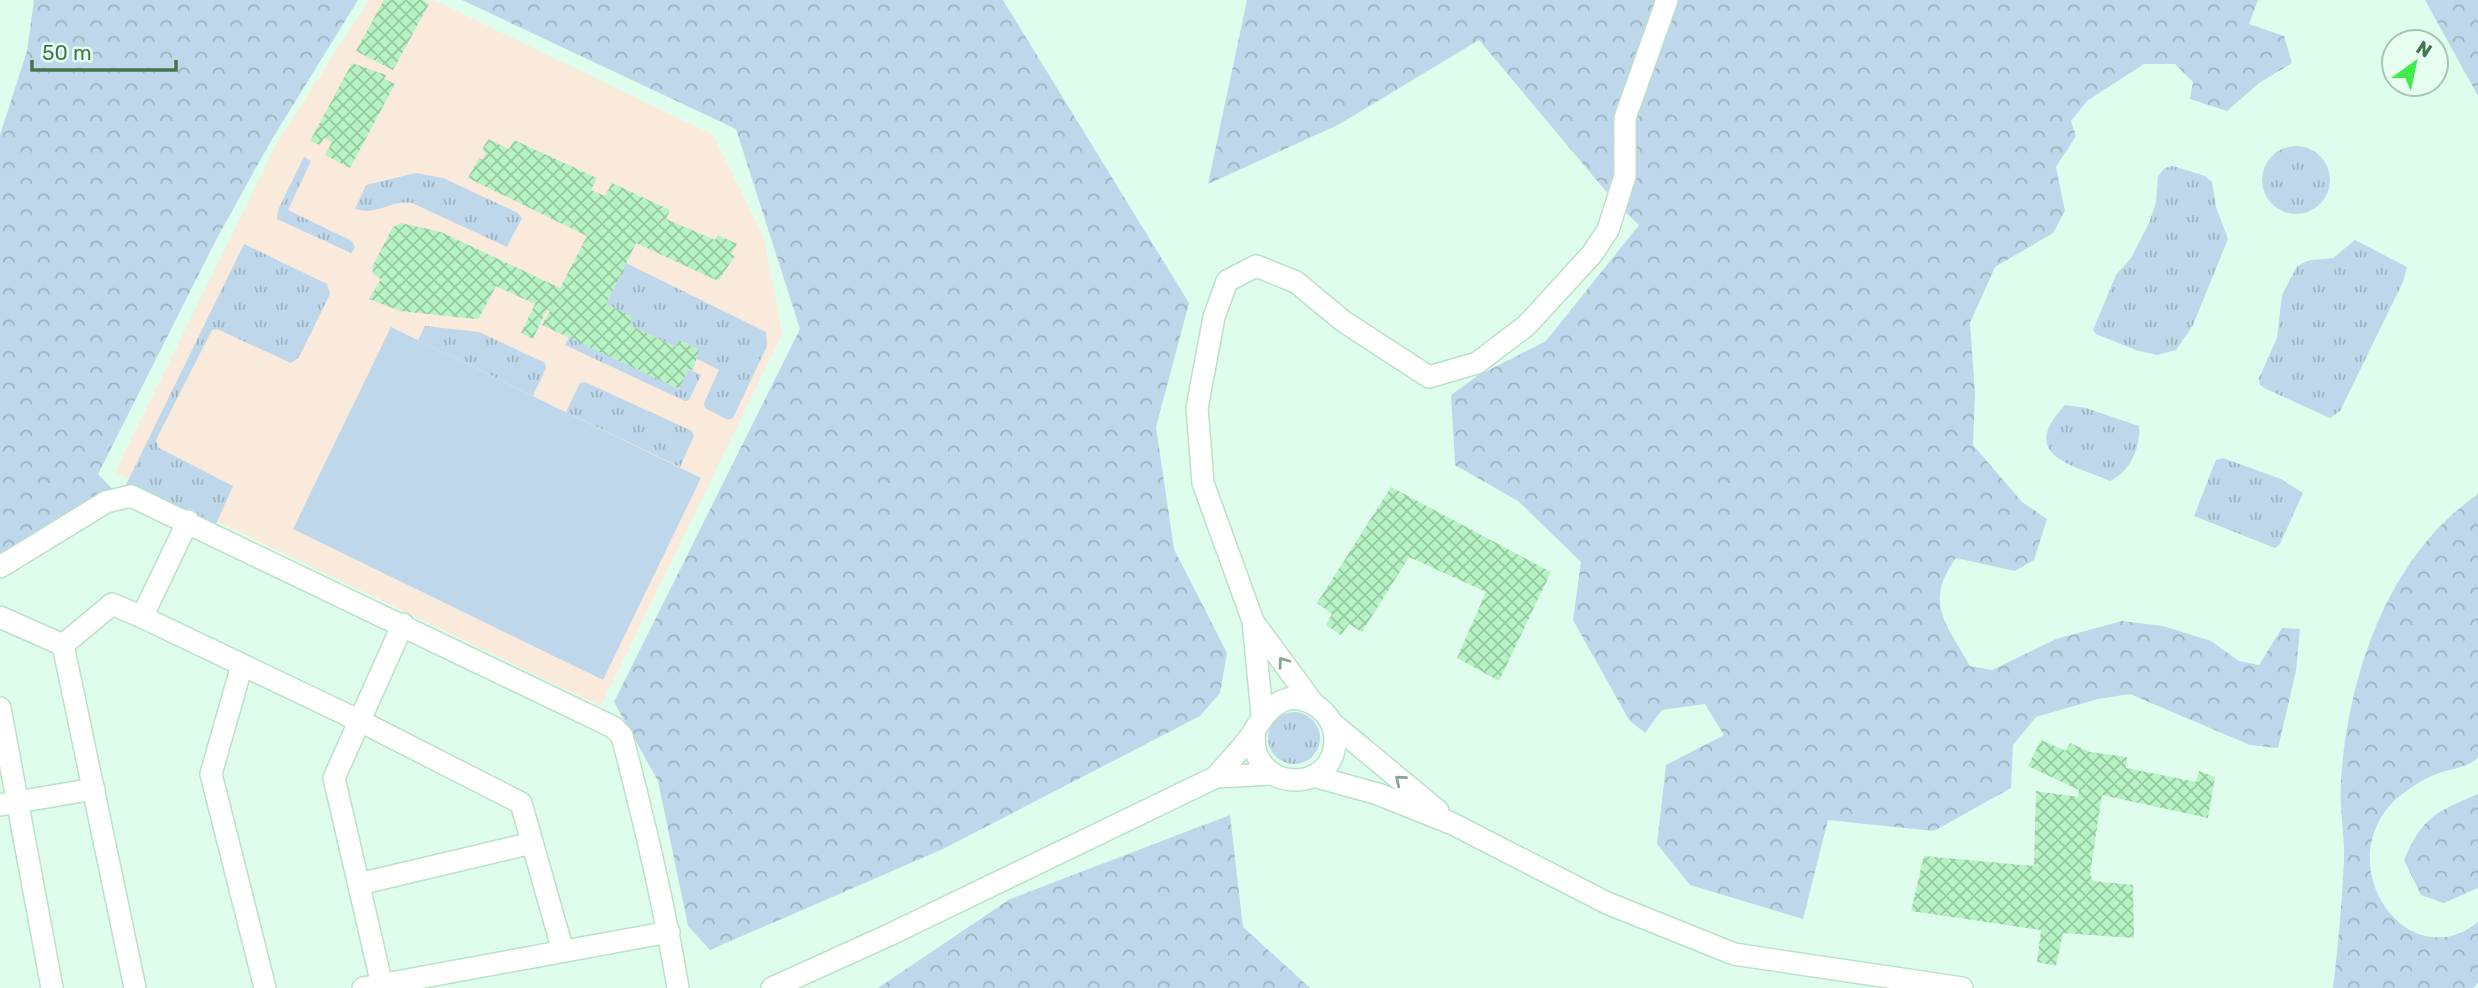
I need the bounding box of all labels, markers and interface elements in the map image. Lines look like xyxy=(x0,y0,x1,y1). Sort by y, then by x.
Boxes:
scale bar xyxy=(32,28,175,72)
north arrow xyxy=(2380,28,2450,98)
text: N xyxy=(2412,36,2436,63)
text: 50 m xyxy=(42,40,92,65)
one-way arrow xyxy=(1278,657,1291,670)
one-way arrow xyxy=(1396,776,1409,788)

